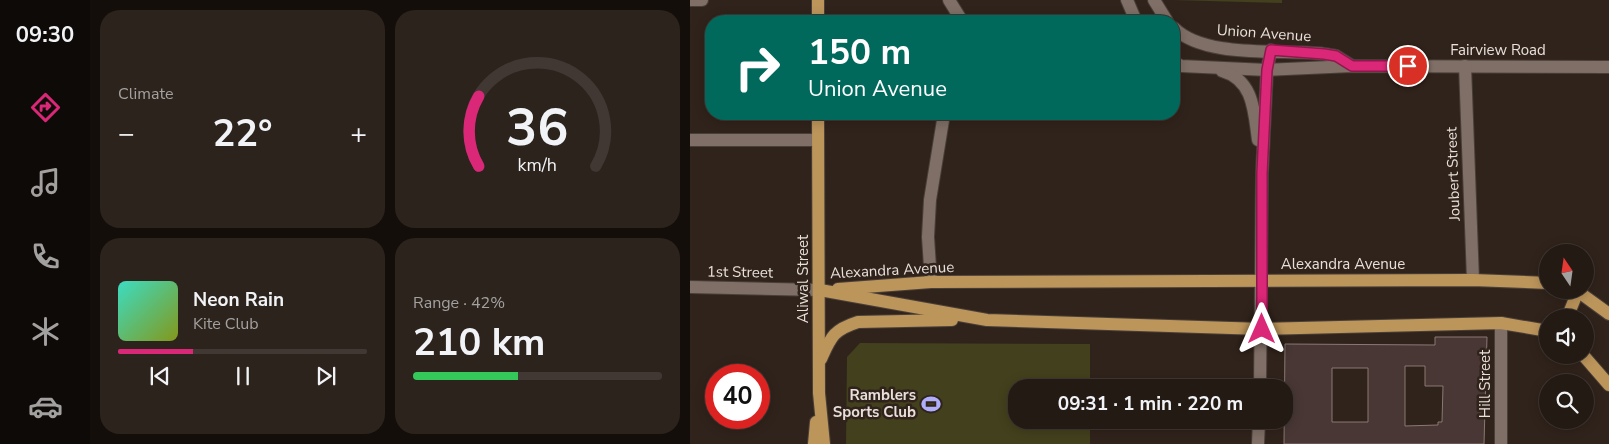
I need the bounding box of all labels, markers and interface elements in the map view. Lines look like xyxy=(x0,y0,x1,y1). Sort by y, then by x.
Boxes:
text: 09:30 xyxy=(16,20,74,50)
street label: Union Avenue xyxy=(1216,20,1312,46)
text: 150 m xyxy=(808,29,911,76)
icon: right xyxy=(725,35,790,100)
street label: Fairview Road xyxy=(1450,40,1546,60)
pin xyxy=(1387,45,1429,87)
icon: arrive xyxy=(1394,52,1422,80)
text: Union Avenue xyxy=(808,74,947,104)
text: Climate xyxy=(118,83,173,105)
icon: directions xyxy=(28,90,63,125)
text: 36 xyxy=(506,92,569,163)
text: 22° xyxy=(212,108,273,159)
text: − xyxy=(118,115,135,153)
text: + xyxy=(350,115,367,153)
street label: Joubert Street xyxy=(1441,126,1465,222)
text: km/h xyxy=(518,153,557,177)
icon: music xyxy=(28,165,63,200)
street label: Aliwal Street xyxy=(793,234,813,323)
icon: phone xyxy=(28,239,63,274)
north arrow xyxy=(1539,244,1594,299)
map controls xyxy=(1539,244,1594,429)
street label: Alexandra Avenue xyxy=(1281,254,1405,274)
street label: Alexandra Avenue xyxy=(829,257,955,283)
street label: 1st Street xyxy=(707,261,774,283)
text: Neon Rain xyxy=(193,287,284,313)
text: Range · 42% xyxy=(413,292,505,314)
position arrow xyxy=(1235,302,1287,354)
button: sound xyxy=(1539,309,1594,364)
text: Kite Club xyxy=(193,313,259,335)
icon: climate xyxy=(28,314,63,349)
text: 210 km xyxy=(413,317,545,368)
street label: Hill Street xyxy=(1475,349,1495,418)
icon: previous xyxy=(146,362,174,390)
icon: pause xyxy=(229,362,257,390)
icon: next xyxy=(312,362,340,390)
speed limit sign: 40 xyxy=(705,364,770,429)
button: search xyxy=(1539,374,1594,429)
place label: Ramblers Sports Club xyxy=(833,385,916,422)
icon: car xyxy=(28,389,63,424)
text: 09:31 · 1 min · 220 m xyxy=(1058,391,1243,417)
sports icon: Ramblers Sports Club xyxy=(920,393,942,415)

